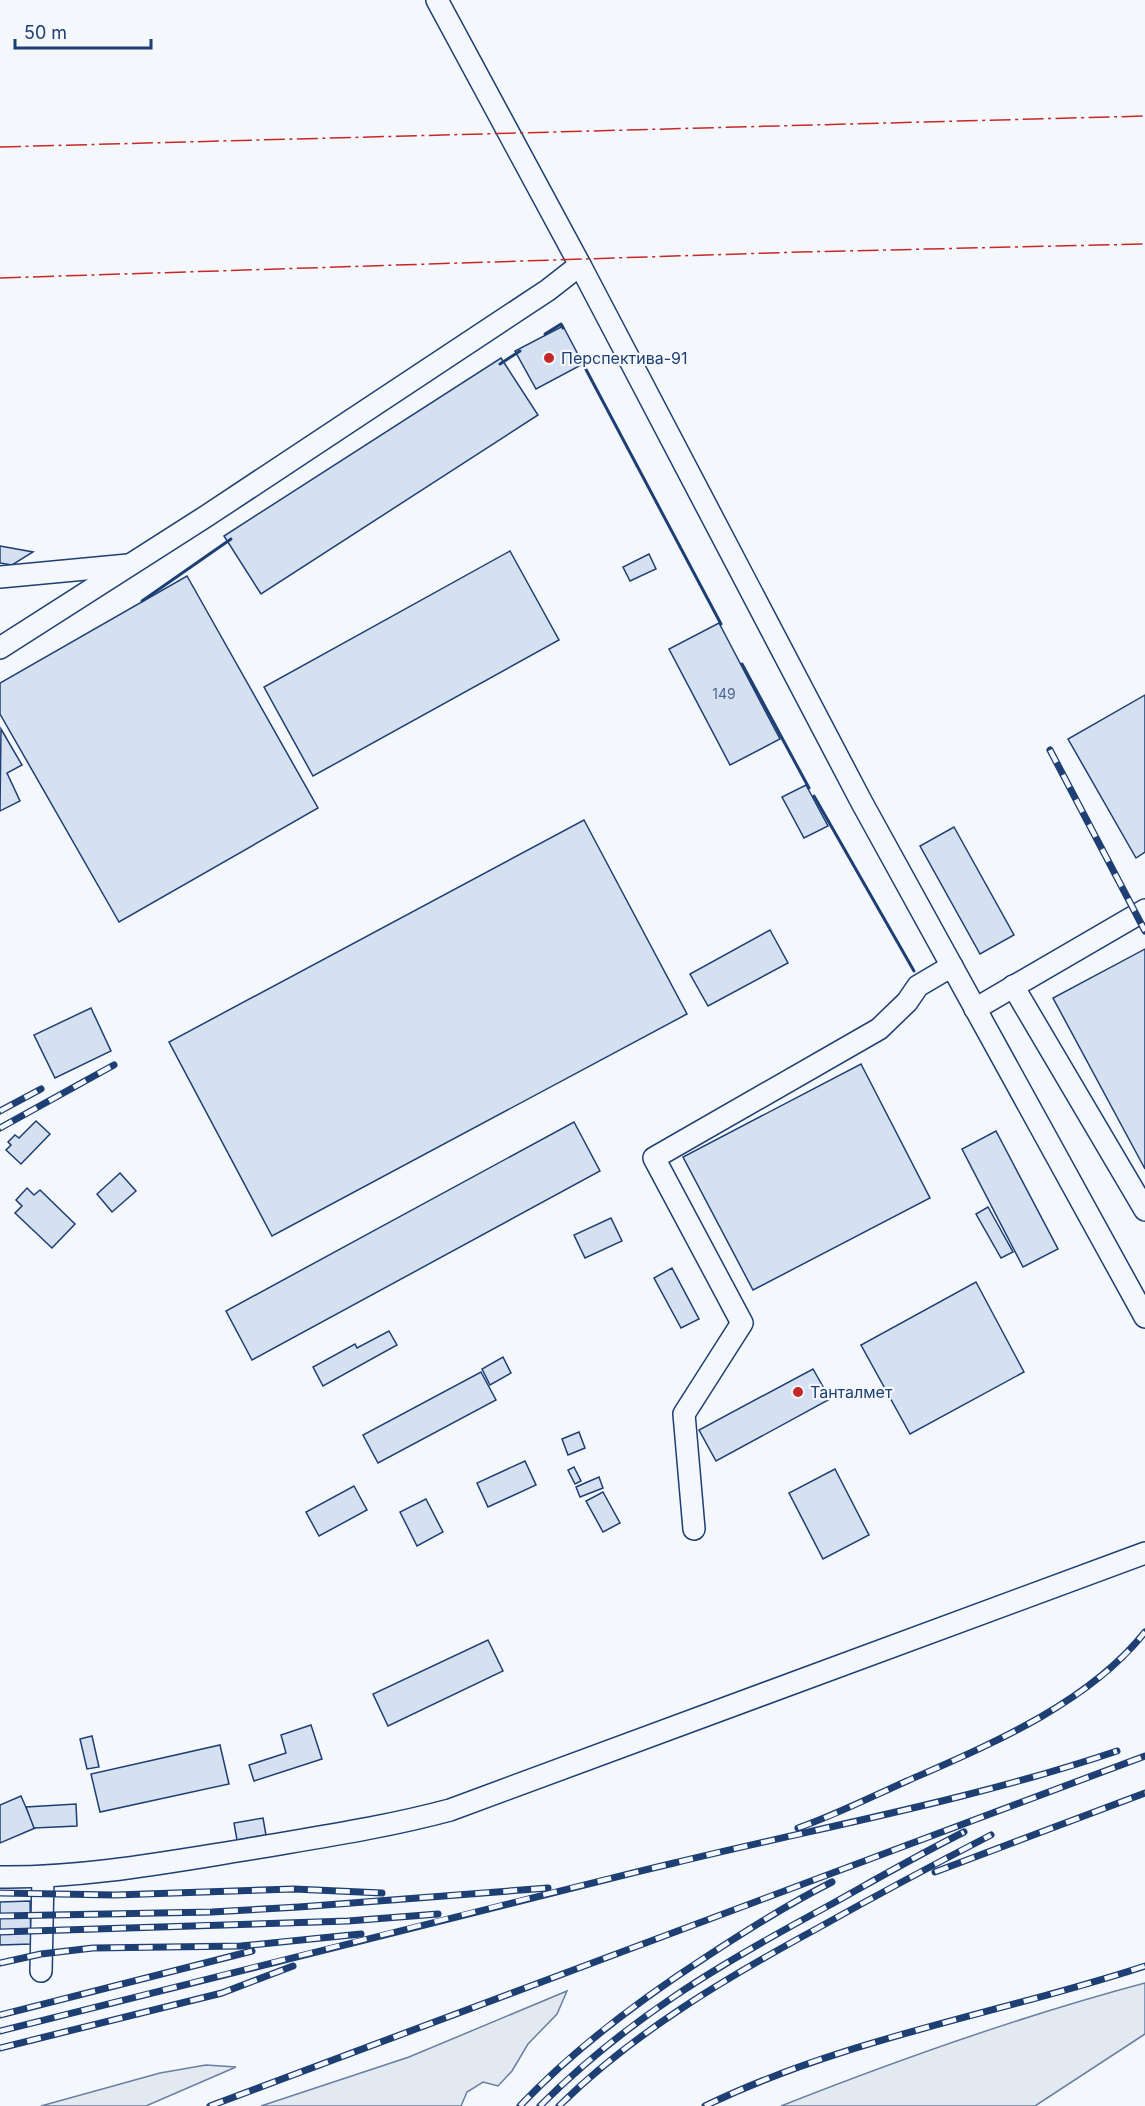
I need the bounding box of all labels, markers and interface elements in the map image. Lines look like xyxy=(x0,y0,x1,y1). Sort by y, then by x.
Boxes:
scale bar xyxy=(15,12,152,50)
text: 50 m xyxy=(24,22,67,43)
place label: Перспектива-91 xyxy=(561,348,688,368)
marker: Перспектива-91 xyxy=(542,351,556,365)
house number: 149 xyxy=(712,685,736,702)
place label: Танталмет xyxy=(810,1382,893,1402)
marker: Танталмет xyxy=(791,1385,805,1399)

